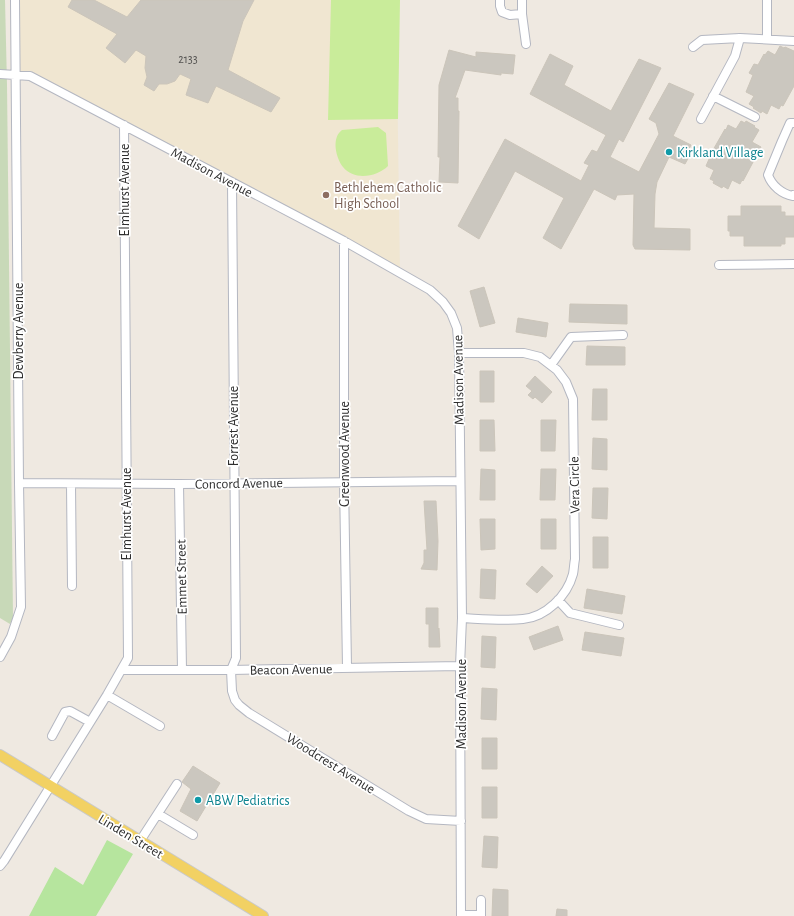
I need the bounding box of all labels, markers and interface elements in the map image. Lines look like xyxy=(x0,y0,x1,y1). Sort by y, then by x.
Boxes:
house number: 2133 xyxy=(178,53,198,65)
street label: Elmhurst Avenue xyxy=(118,144,132,236)
street label: Madison Avenue xyxy=(168,146,255,200)
place label: Kirkland Village xyxy=(677,146,763,160)
marker: Kirkland Village xyxy=(664,147,674,157)
place label: Bethlehem Catholic High School xyxy=(334,181,442,211)
marker: Bethlehem Catholic High School xyxy=(321,190,331,200)
street label: Dewberry Avenue xyxy=(12,283,26,379)
street label: Madison Avenue xyxy=(451,335,467,425)
street label: Forrest Avenue xyxy=(227,386,241,466)
street label: Greenwood Avenue xyxy=(338,401,352,507)
street label: Vera Circle xyxy=(568,456,582,514)
street label: Elmhurst Avenue xyxy=(120,468,134,560)
street label: Concord Avenue xyxy=(195,476,283,492)
street label: Emmet Street xyxy=(174,539,190,615)
street label: Madison Avenue xyxy=(455,659,469,749)
street label: Beacon Avenue xyxy=(250,662,333,678)
street label: Woodcrest Avenue xyxy=(284,731,377,797)
place label: ABW Pediatrics xyxy=(206,794,290,808)
marker: ABW Pediatrics xyxy=(193,795,203,805)
street label: Linden Street xyxy=(96,812,166,862)

